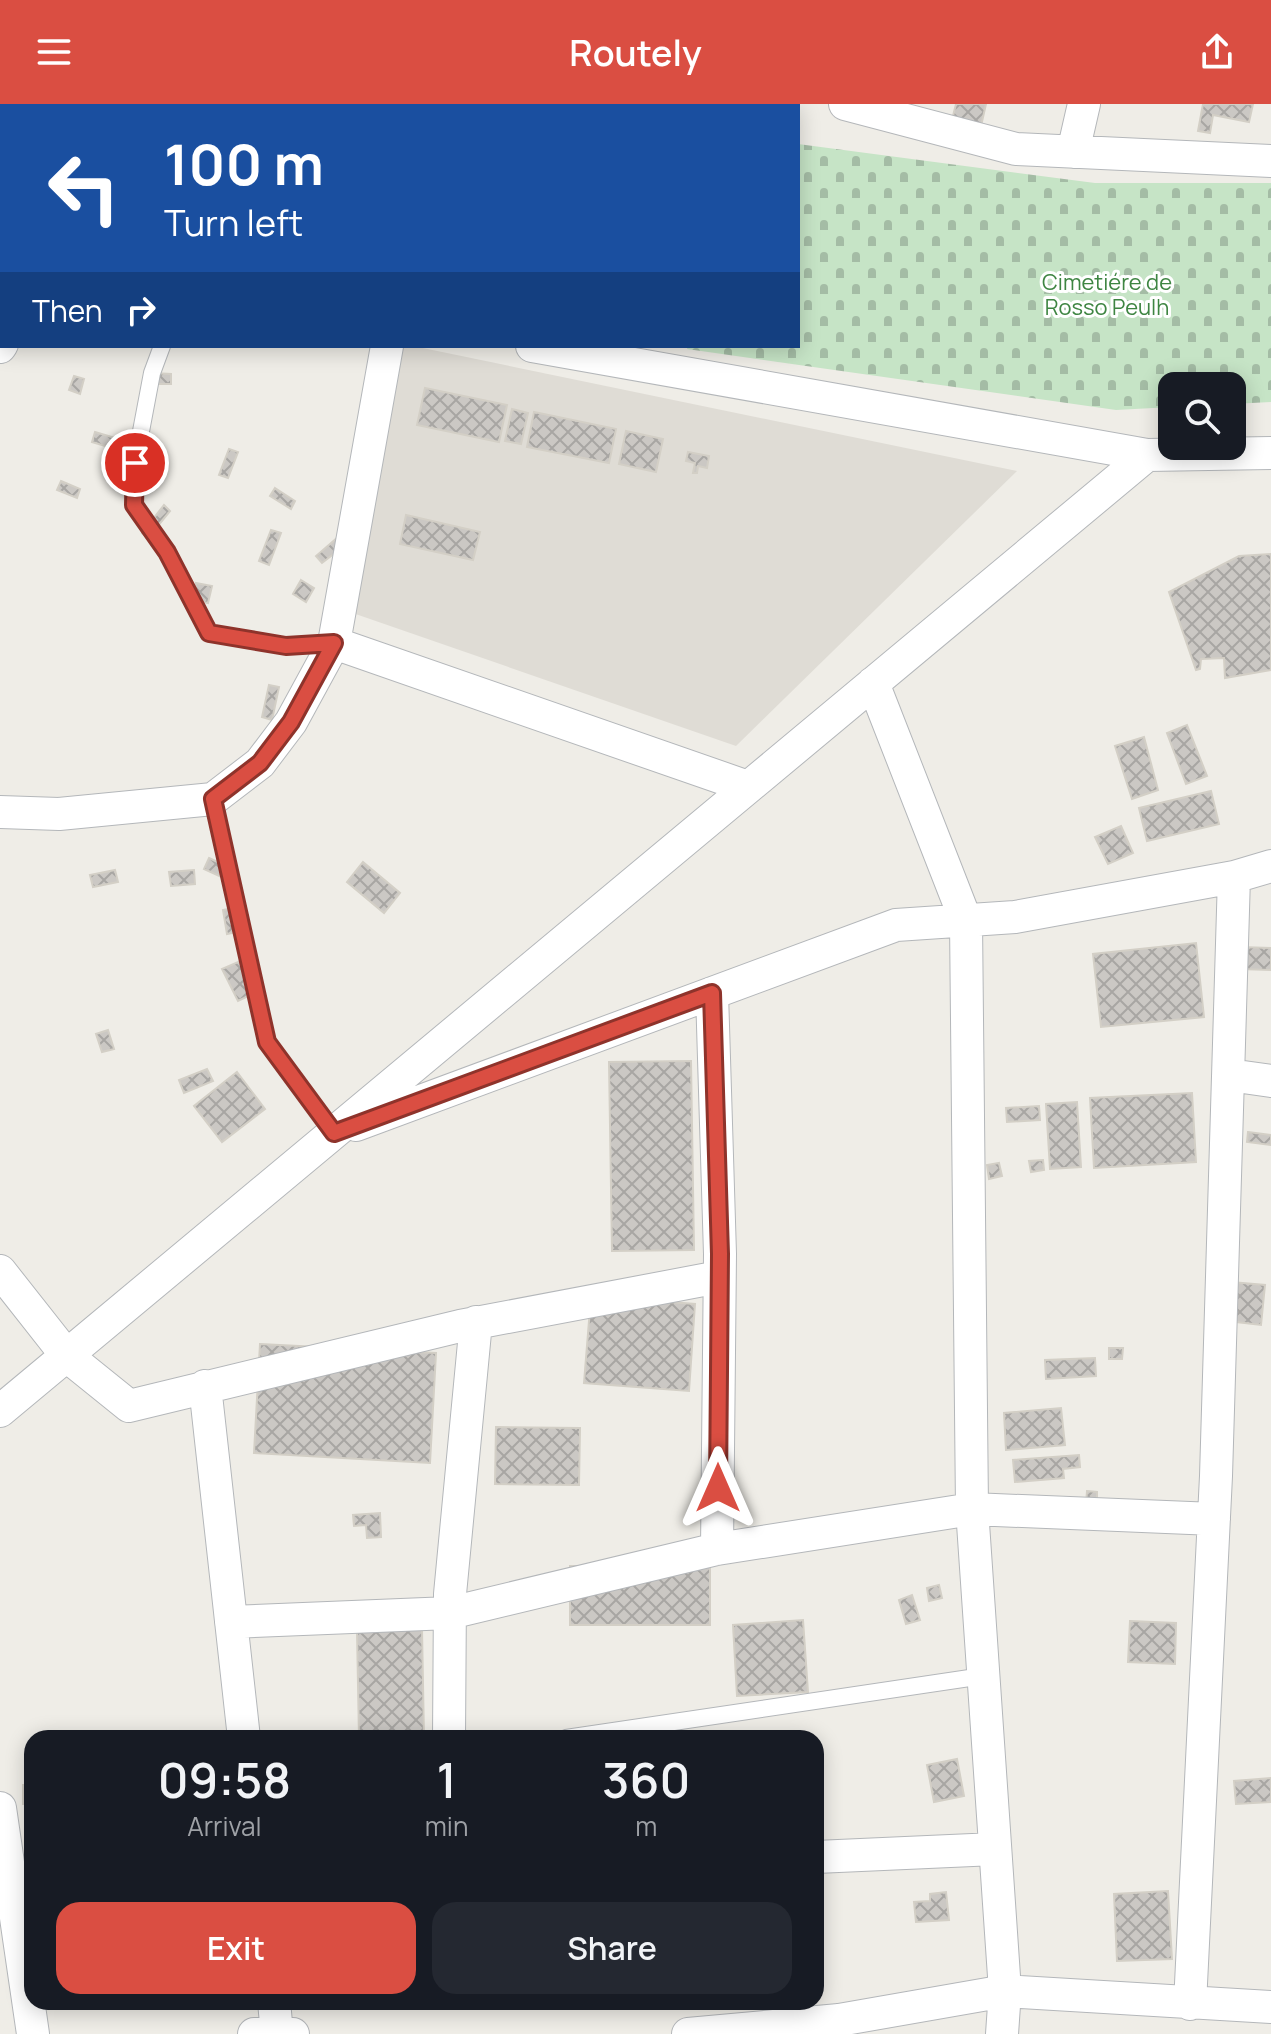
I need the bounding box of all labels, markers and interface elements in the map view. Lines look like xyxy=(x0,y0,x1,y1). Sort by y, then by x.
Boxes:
text: Routely xyxy=(569,28,702,77)
icon: menu xyxy=(32,30,76,74)
icon: share xyxy=(1195,30,1239,74)
text: 100 m xyxy=(164,125,324,202)
icon: left xyxy=(32,136,136,240)
text: Turn left xyxy=(164,198,303,247)
park label: Cimetiére de Rosso Peulh xyxy=(1042,267,1172,322)
icon: right xyxy=(119,288,163,332)
text: Then xyxy=(32,290,103,331)
map controls xyxy=(1158,372,1246,460)
button: search xyxy=(1158,372,1246,460)
pin xyxy=(101,429,169,497)
icon: arrive xyxy=(113,441,157,485)
position arrow xyxy=(676,1446,760,1530)
text: 09:58 xyxy=(158,1747,291,1812)
text: 1 xyxy=(436,1747,457,1812)
text: 360 xyxy=(602,1747,690,1812)
text: Arrival xyxy=(187,1808,262,1844)
text: min xyxy=(425,1808,468,1844)
text: m xyxy=(635,1808,657,1844)
button: Exit xyxy=(56,1902,416,1994)
button: Share xyxy=(432,1902,792,1994)

